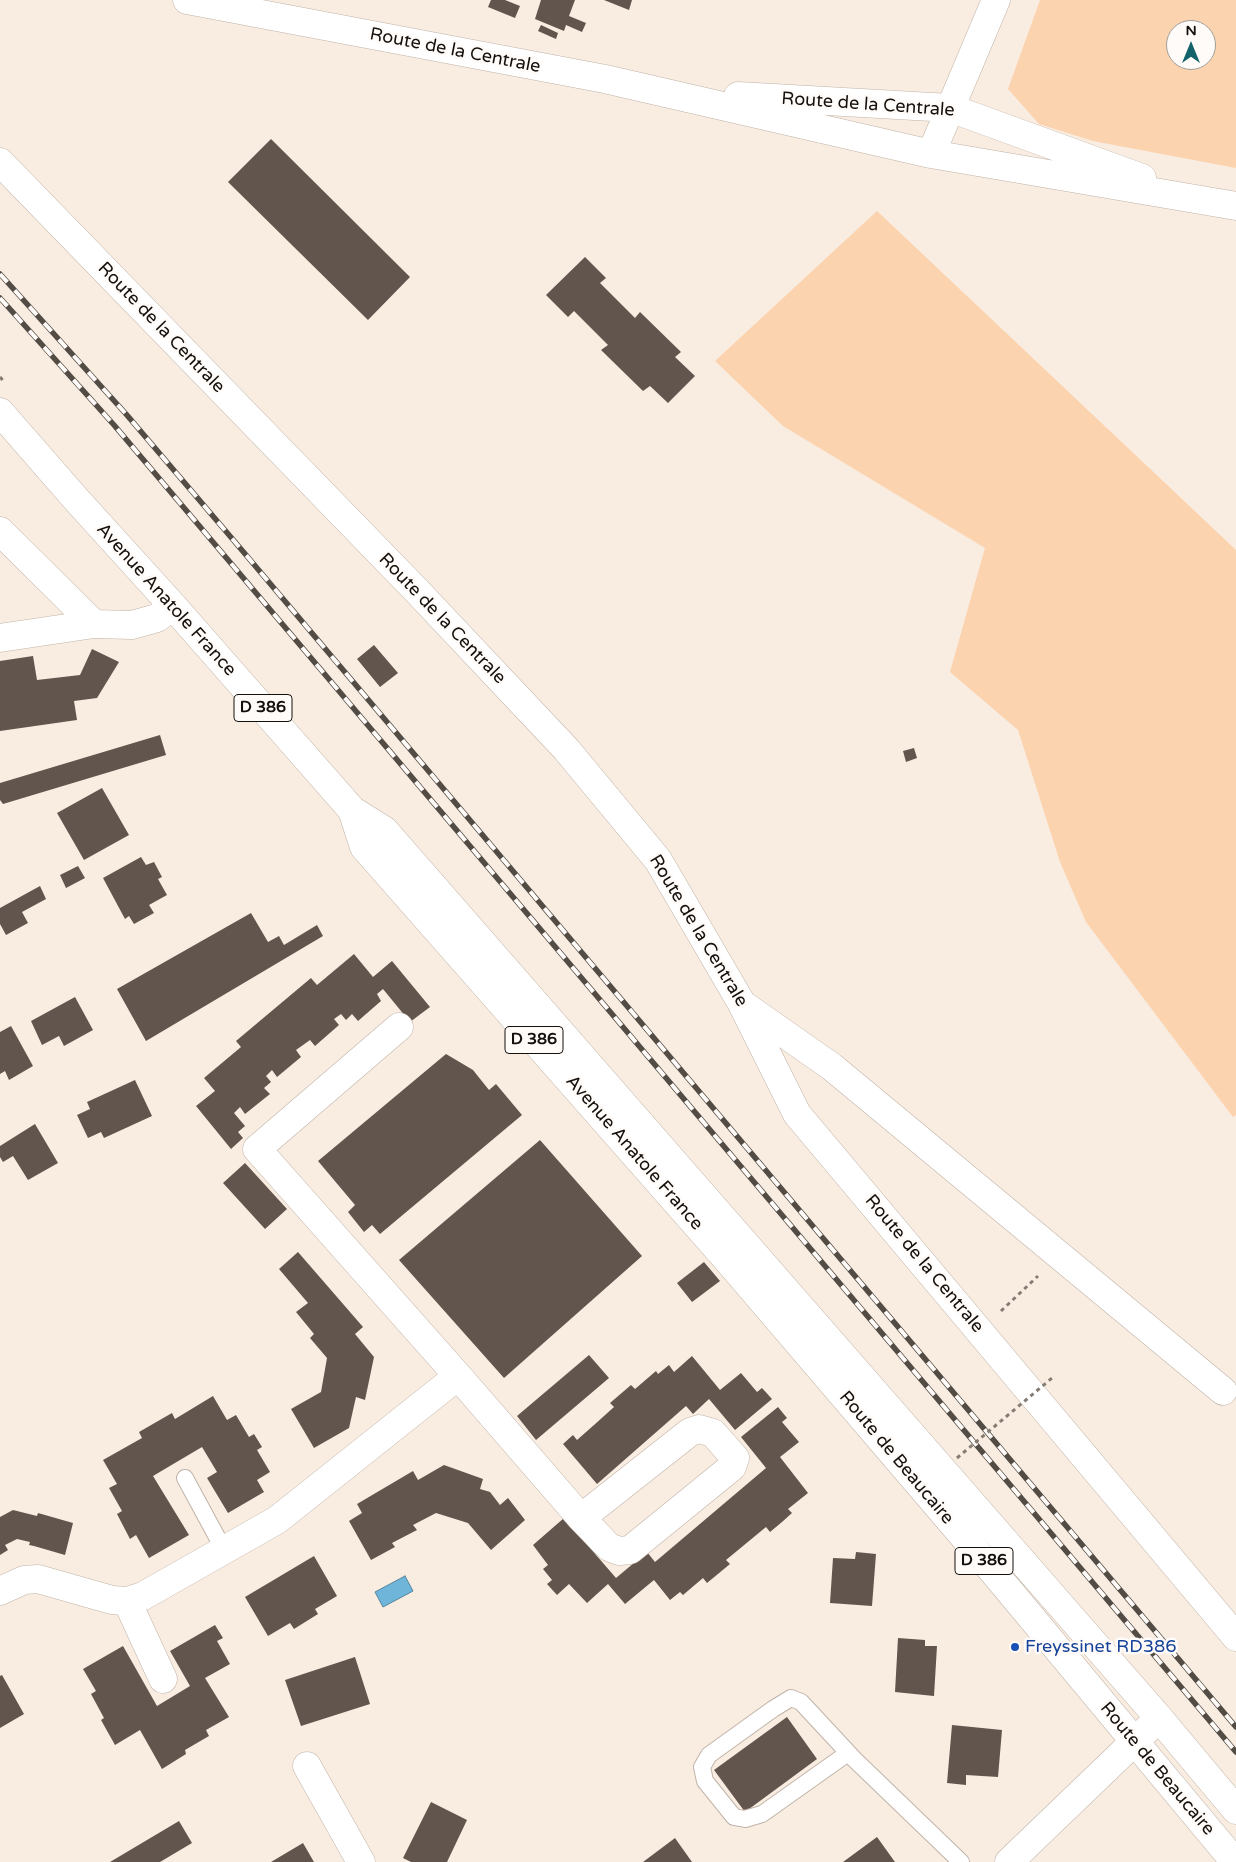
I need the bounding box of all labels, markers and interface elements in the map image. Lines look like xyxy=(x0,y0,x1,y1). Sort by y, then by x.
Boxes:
north arrow xyxy=(1166,20,1216,70)
text: N xyxy=(1185,22,1197,39)
street label: Route de la Centrale xyxy=(368,24,542,78)
street label: Route de la Centrale xyxy=(781,88,955,122)
street label: Route de la Centrale xyxy=(93,258,229,398)
street label: Avenue Anatole France xyxy=(92,519,240,681)
street label: Route de la Centrale xyxy=(374,549,510,689)
road number: D 386 xyxy=(234,694,292,721)
street label: Route de la Centrale xyxy=(644,851,752,1011)
road number: D 386 xyxy=(505,1026,563,1054)
street label: Avenue Anatole France xyxy=(561,1071,707,1235)
street label: Route de la Centrale xyxy=(860,1191,988,1337)
street label: Route de Beaucaire xyxy=(834,1387,958,1529)
road number: D 386 xyxy=(955,1548,1013,1574)
place label: Freyssinet RD386 xyxy=(1025,1636,1177,1658)
marker: Freyssinet RD386 xyxy=(1009,1641,1021,1653)
street label: Route de Beaucaire xyxy=(1095,1698,1219,1840)

